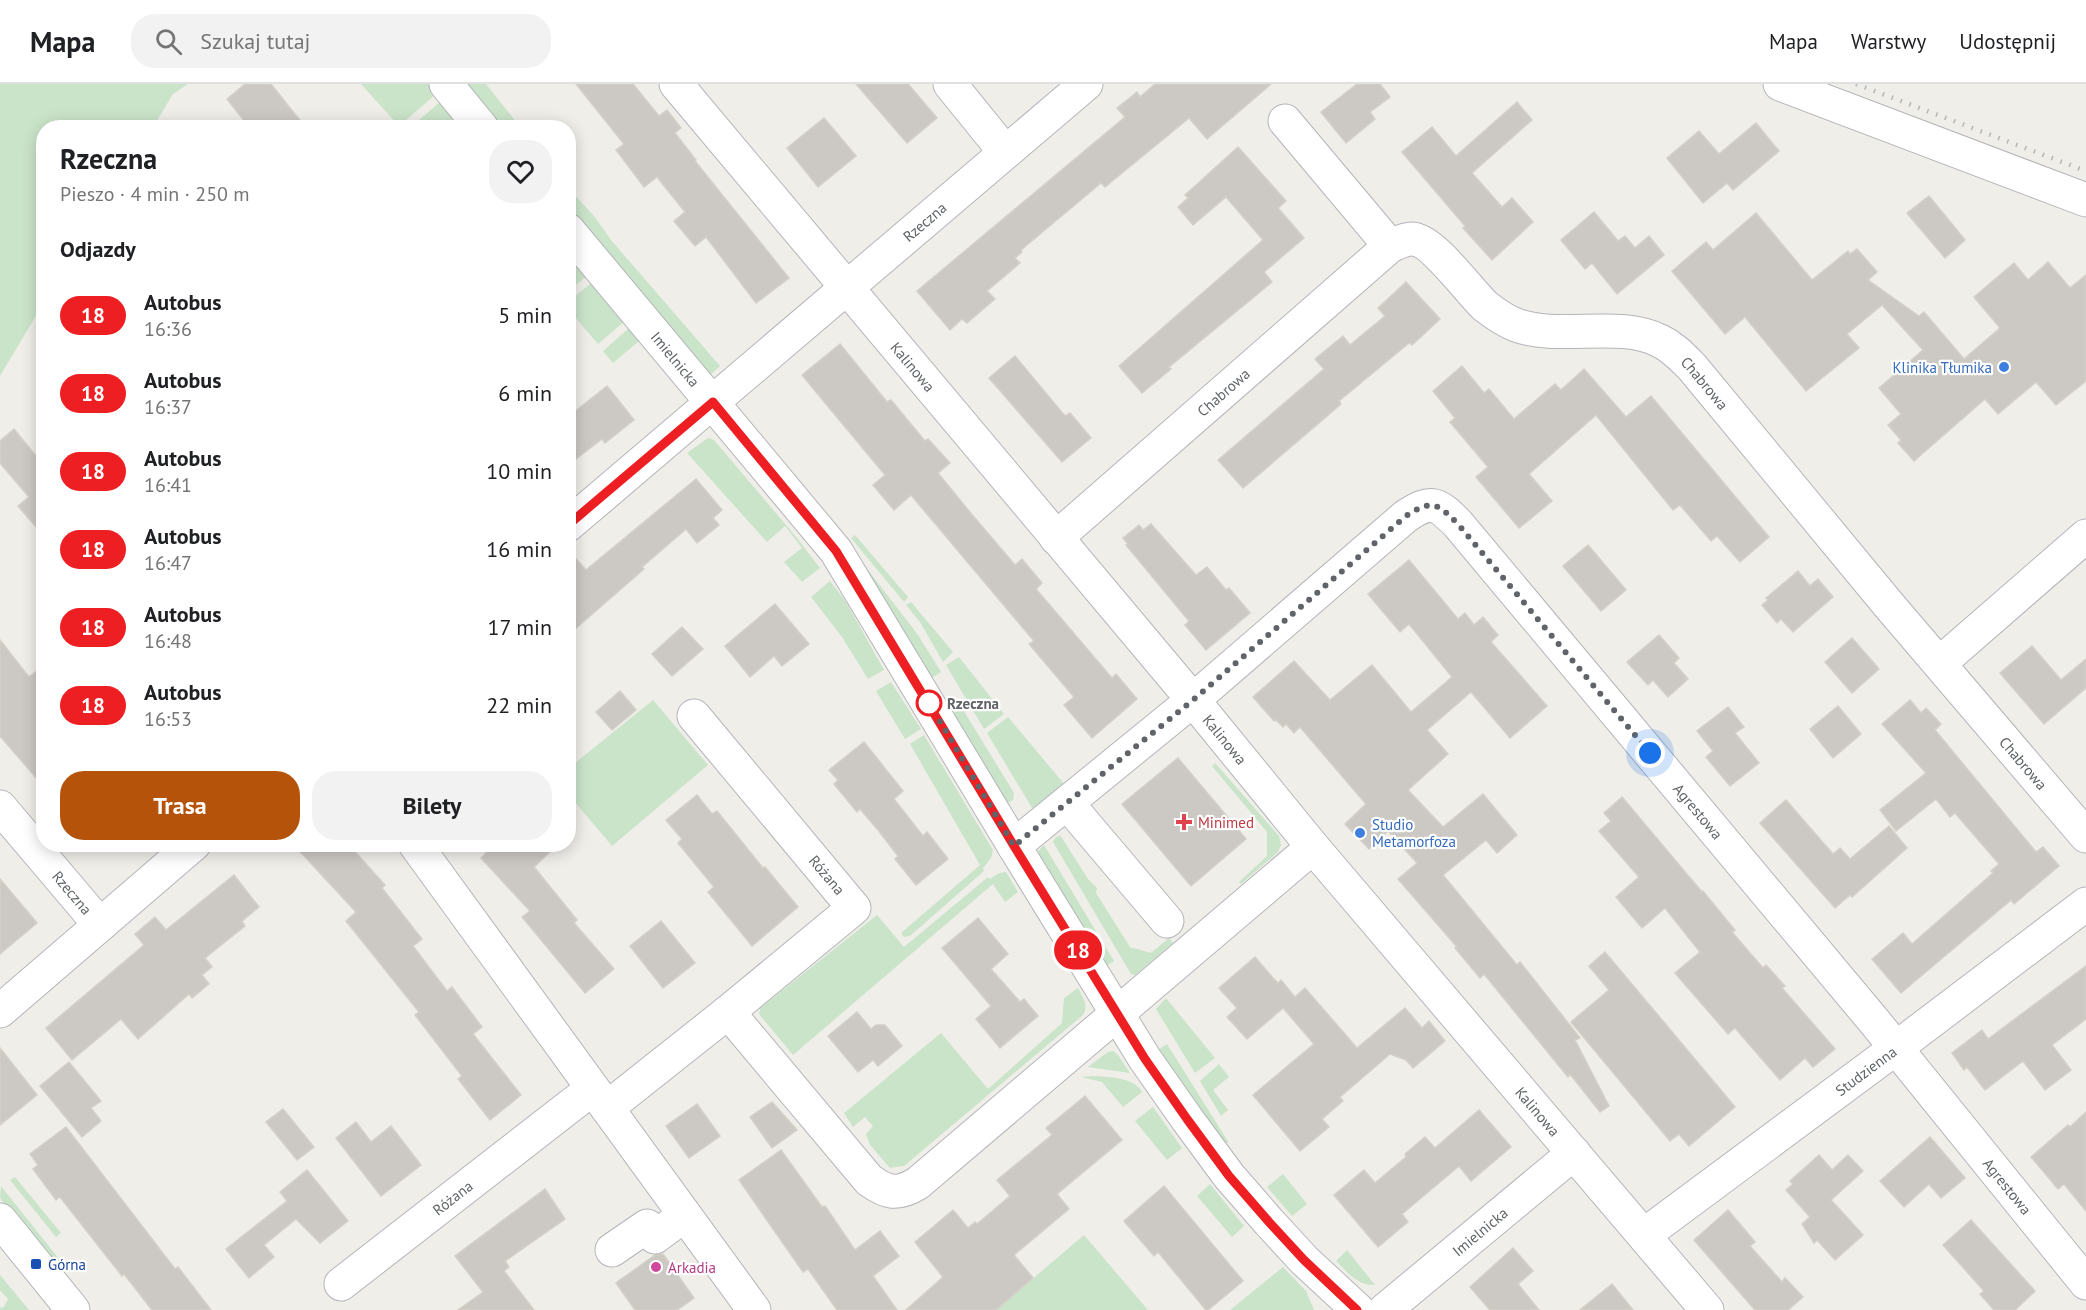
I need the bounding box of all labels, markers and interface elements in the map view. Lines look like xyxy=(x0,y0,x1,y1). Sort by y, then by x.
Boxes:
search box xyxy=(131,14,551,68)
text: Mapa xyxy=(30,23,95,60)
icon: search xyxy=(152,25,185,58)
text: Szukaj tutaj xyxy=(200,27,310,55)
text: Mapa xyxy=(1769,28,1818,55)
text: Warstwy xyxy=(1851,28,1926,55)
text: Udostępnij xyxy=(1959,28,2056,55)
text: Rzeczna xyxy=(60,140,157,177)
button: heart xyxy=(489,140,552,203)
text: Pieszo · 4 min · 250 m xyxy=(60,181,250,207)
street label: Rzeczna xyxy=(899,198,950,246)
text: Odjazdy xyxy=(60,235,136,263)
text: Autobus xyxy=(144,288,221,316)
text: 5 min xyxy=(498,301,552,329)
text: 18 xyxy=(81,302,105,329)
text: 16:36 xyxy=(144,316,192,342)
street label: Imielnicka xyxy=(647,327,704,390)
street label: Kalinowa xyxy=(887,338,940,395)
street label: Chabrowa xyxy=(1677,352,1733,413)
place label: Klinika Tłumika xyxy=(1892,358,1992,377)
marker: Klinika Tłumika xyxy=(1997,360,2011,374)
street label: Chabrowa xyxy=(1193,364,1253,420)
text: Autobus xyxy=(144,366,221,394)
text: 6 min xyxy=(498,379,552,407)
text: 18 xyxy=(81,380,105,407)
text: 16:37 xyxy=(144,394,192,420)
text: Autobus xyxy=(144,444,221,472)
text: 10 min xyxy=(486,457,552,485)
text: 18 xyxy=(81,458,105,485)
text: 16:41 xyxy=(144,472,192,498)
text: Autobus xyxy=(144,522,221,550)
text: 16 min xyxy=(486,535,552,563)
text: 18 xyxy=(81,536,105,563)
text: 16:47 xyxy=(144,550,192,576)
text: Autobus xyxy=(144,600,221,628)
text: 17 min xyxy=(488,613,552,641)
text: 18 xyxy=(81,614,105,641)
text: 16:48 xyxy=(144,628,192,654)
text: Autobus xyxy=(144,678,221,706)
marker: Rzeczna xyxy=(916,690,942,716)
text: 22 min xyxy=(486,691,552,719)
text: 18 xyxy=(81,692,105,719)
place label: Rzeczna xyxy=(947,694,999,713)
text: 16:53 xyxy=(144,706,192,732)
street label: Kalinowa xyxy=(1199,710,1251,768)
street label: Chabrowa xyxy=(1996,732,2052,793)
your location xyxy=(1635,738,1665,768)
button: Trasa xyxy=(60,771,300,840)
button: Bilety xyxy=(312,771,552,840)
street label: Agrestowa xyxy=(1670,779,1727,843)
marker: Minimed xyxy=(1175,813,1193,831)
place label: Minimed xyxy=(1198,813,1254,832)
place label: Studio Metamorfoza xyxy=(1372,815,1456,851)
marker: Studio Metamorfoza xyxy=(1353,826,1367,840)
street label: Różana xyxy=(805,851,849,899)
street label: Rzeczna xyxy=(49,867,96,918)
line badge: 18 xyxy=(1051,930,1105,970)
text: 18 xyxy=(1066,937,1090,964)
street label: Studzienna xyxy=(1831,1042,1900,1099)
street label: Kalinowa xyxy=(1511,1083,1564,1140)
street label: Agrestowa xyxy=(1979,1154,2036,1218)
street label: Różana xyxy=(428,1176,476,1219)
street label: Imielnicka xyxy=(1448,1203,1511,1260)
place label: Górna xyxy=(48,1255,86,1274)
marker: Górna xyxy=(29,1257,43,1271)
place label: Arkadia xyxy=(668,1258,716,1277)
marker: Arkadia xyxy=(649,1260,663,1274)

